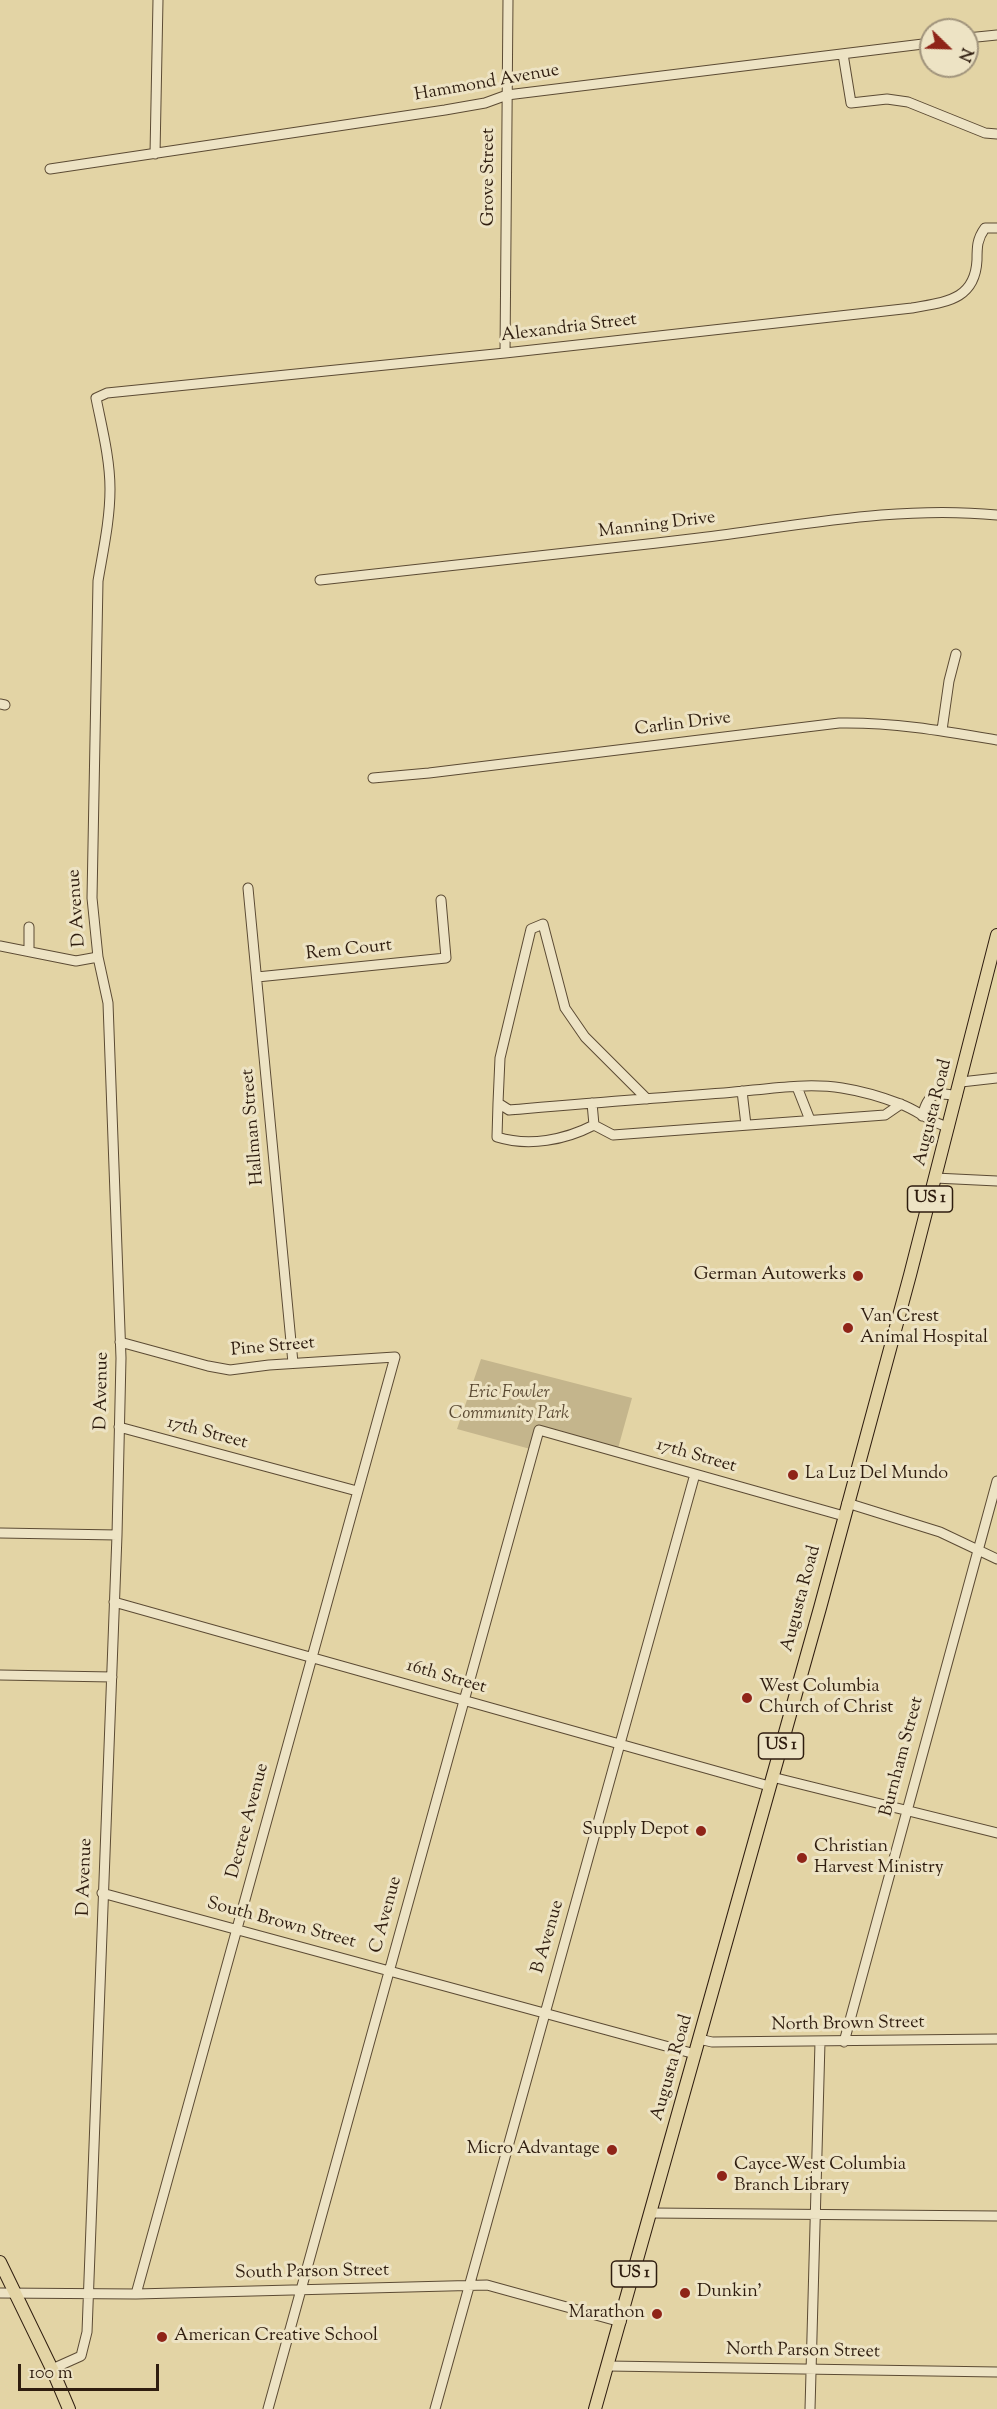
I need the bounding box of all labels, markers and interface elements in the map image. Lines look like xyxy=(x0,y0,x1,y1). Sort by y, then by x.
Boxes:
north arrow xyxy=(919,18,979,78)
text: N xyxy=(951,44,977,65)
street label: Hammond Avenue xyxy=(413,61,561,107)
street label: Grove Street xyxy=(479,128,501,226)
street label: Alexandria Street xyxy=(500,310,638,348)
street label: Manning Drive xyxy=(597,508,717,544)
street label: Carlin Drive xyxy=(634,708,732,742)
street label: D Avenue xyxy=(64,868,92,948)
street label: Rem Court xyxy=(305,936,393,966)
street label: Augusta Road xyxy=(910,1057,958,1169)
street label: Hallman Street xyxy=(238,1068,270,1186)
road number: US 1 xyxy=(908,1186,952,1212)
place label: German Autowerks xyxy=(694,1265,846,1287)
marker: German Autowerks xyxy=(851,1269,865,1283)
place label: Van Crest Animal Hospital xyxy=(860,1307,988,1350)
marker: Van Crest Animal Hospital xyxy=(841,1321,855,1335)
street label: Pine Street xyxy=(230,1334,316,1362)
street label: D Avenue xyxy=(92,1352,114,1430)
park label: Eric Fowler Community Park xyxy=(449,1383,569,1426)
street label: 17th Street xyxy=(165,1413,249,1455)
street label: 17th Street xyxy=(654,1435,738,1479)
place label: La Luz Del Mundo xyxy=(805,1464,948,1486)
marker: La Luz Del Mundo xyxy=(786,1468,800,1482)
street label: Augusta Road xyxy=(777,1543,827,1655)
street label: 16th Street xyxy=(404,1656,488,1700)
place label: West Columbia Church of Christ xyxy=(759,1677,893,1720)
marker: West Columbia Church of Christ xyxy=(740,1691,754,1705)
street label: Burnham Street xyxy=(877,1695,929,1819)
road number: US 1 xyxy=(758,1733,804,1759)
street label: Decree Avenue xyxy=(223,1761,275,1881)
place label: Supply Depot xyxy=(582,1820,689,1842)
marker: Supply Depot xyxy=(694,1824,708,1838)
place label: Christian Harvest Ministry xyxy=(814,1837,944,1880)
street label: D Avenue xyxy=(74,1838,98,1916)
marker: Christian Harvest Ministry xyxy=(795,1851,809,1865)
street label: C Avenue xyxy=(366,1874,408,1956)
street label: South Brown Street xyxy=(204,1894,358,1954)
street label: B Avenue xyxy=(528,1898,570,1976)
street label: Augusta Road xyxy=(648,2012,698,2124)
street label: North Brown Street xyxy=(771,2013,925,2037)
place label: Micro Advantage xyxy=(467,2139,600,2161)
marker: Micro Advantage xyxy=(605,2143,619,2157)
place label: Cayce-West Columbia Branch Library xyxy=(734,2155,906,2198)
marker: Cayce-West Columbia Branch Library xyxy=(715,2169,729,2183)
street label: South Parson Street xyxy=(235,2261,389,2285)
road number: US 1 xyxy=(612,2261,656,2287)
place label: Dunkin' xyxy=(697,2282,762,2304)
marker: Dunkin' xyxy=(678,2286,692,2300)
place label: Marathon xyxy=(569,2303,645,2325)
marker: Marathon xyxy=(650,2307,664,2321)
place label: American Creative School xyxy=(174,2326,378,2348)
marker: American Creative School xyxy=(155,2330,169,2344)
street label: North Parson Street xyxy=(726,2340,880,2364)
scale bar xyxy=(21,2352,162,2390)
text: 100 m xyxy=(29,2361,73,2387)

